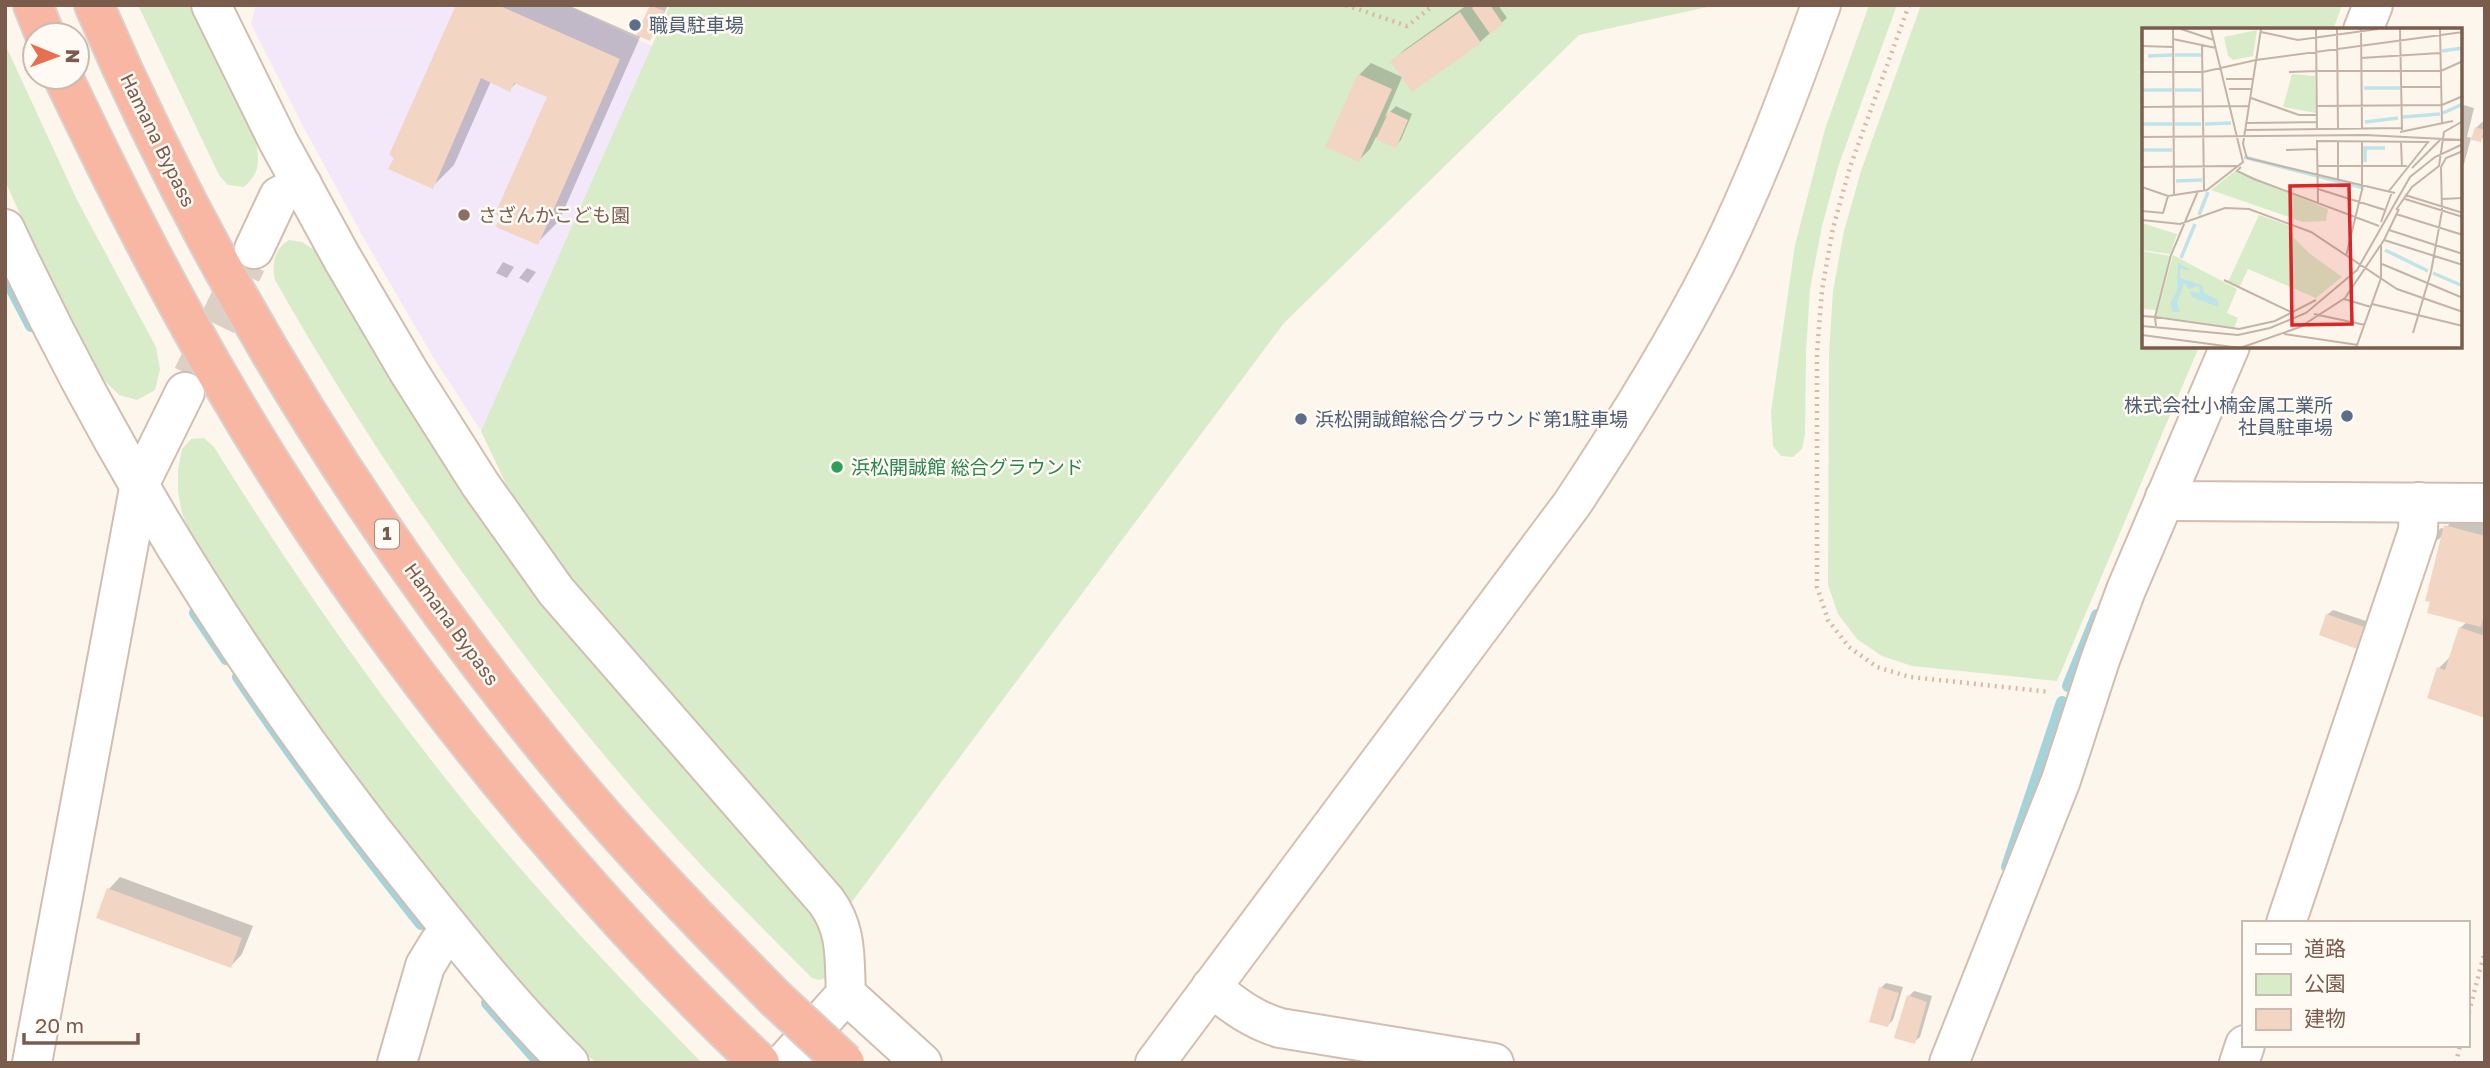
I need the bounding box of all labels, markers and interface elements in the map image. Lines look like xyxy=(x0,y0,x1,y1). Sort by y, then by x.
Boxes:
place label: 職員駐車場 xyxy=(649,13,744,36)
marker: 職員駐車場 xyxy=(627,17,643,33)
north arrow xyxy=(21,21,91,91)
inset map xyxy=(2142,28,2462,348)
text: N xyxy=(62,49,85,64)
street label: Hamana Bypass xyxy=(116,69,201,210)
place label: さざんかこども園 xyxy=(478,203,630,226)
marker: さざんかこども園 xyxy=(456,207,472,223)
place label: 株式会社小楠金属工業所 社員駐車場 xyxy=(2124,393,2333,438)
place label: 浜松開誠館総合グラウンド第1駐車場 xyxy=(1315,407,1628,430)
marker: 株式会社小楠金属工業所 社員駐車場 xyxy=(2339,408,2355,424)
marker: 浜松開誠館総合グラウンド第1駐車場 xyxy=(1293,411,1309,427)
place label: 浜松開誠館 総合グラウンド xyxy=(851,455,1084,478)
marker: 浜松開誠館 総合グラウンド xyxy=(829,459,845,475)
road number: 1 xyxy=(375,520,399,548)
street label: Hamana Bypass xyxy=(400,558,505,689)
legend xyxy=(2242,921,2469,1047)
text: 道路 xyxy=(2304,935,2346,961)
text: 公園 xyxy=(2304,970,2346,996)
scale bar xyxy=(24,1002,138,1046)
text: 建物 xyxy=(2304,1005,2346,1031)
text: 20 m xyxy=(35,1012,84,1038)

